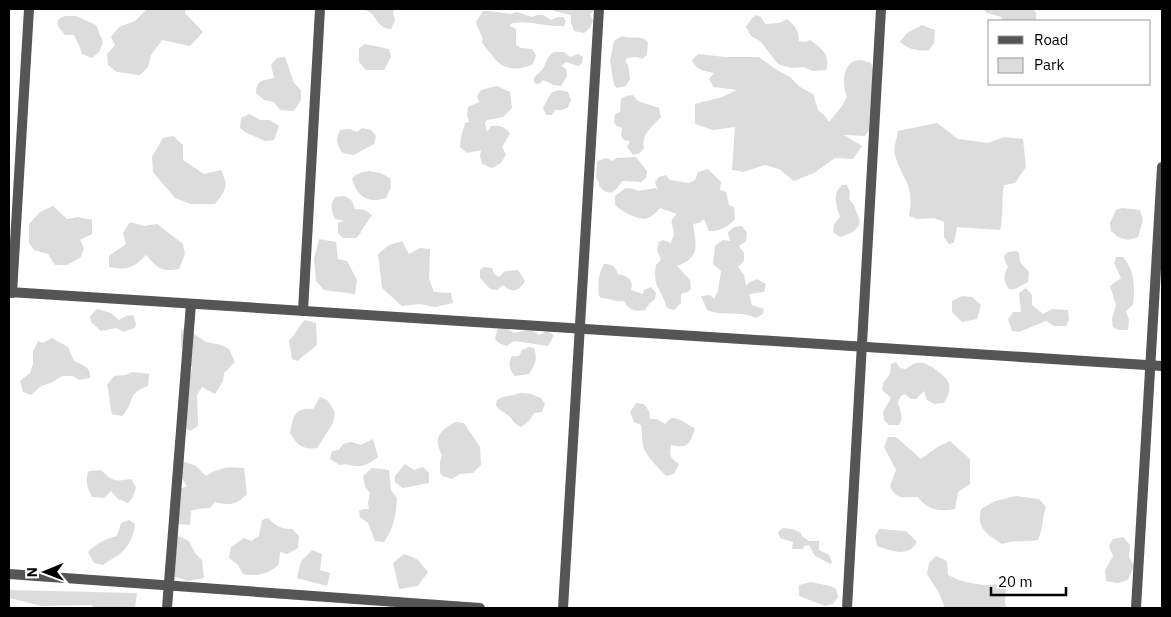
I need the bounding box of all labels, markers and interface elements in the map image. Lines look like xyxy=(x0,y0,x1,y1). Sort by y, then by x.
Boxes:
legend xyxy=(988,20,1151,85)
text: Road xyxy=(1034,30,1069,49)
text: Park xyxy=(1034,55,1064,74)
north arrow xyxy=(20,547,70,597)
scale bar xyxy=(991,564,1066,596)
text: N xyxy=(23,567,41,577)
text: 20 m xyxy=(998,572,1033,591)

